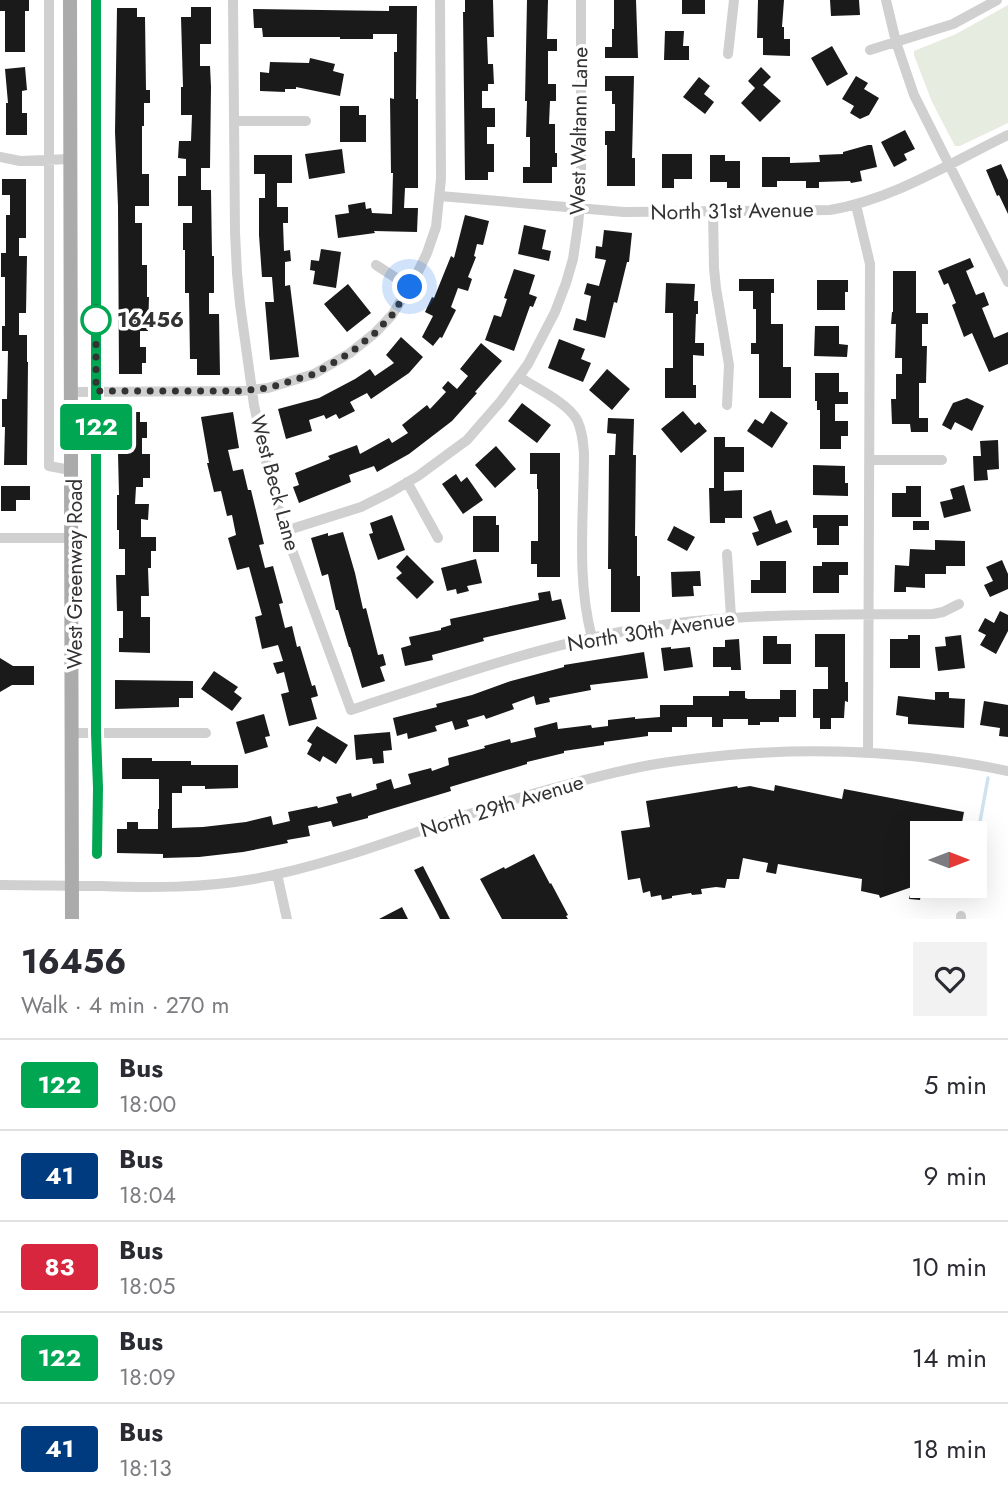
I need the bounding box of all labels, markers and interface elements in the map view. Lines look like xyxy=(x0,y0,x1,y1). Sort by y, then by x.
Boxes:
street label: West Waltann Lane xyxy=(563,46,595,215)
street label: North 31st Avenue xyxy=(650,195,814,227)
your location xyxy=(392,269,427,304)
marker: 16456 xyxy=(81,305,111,335)
place label: 16456 xyxy=(117,305,184,335)
line badge: 122 xyxy=(56,404,136,450)
text: 122 xyxy=(74,409,118,444)
street label: West Beck Lane xyxy=(242,412,308,554)
street label: West Greenway Road xyxy=(60,479,90,669)
street label: North 30th Avenue xyxy=(565,603,737,659)
street label: North 29th Avenue xyxy=(417,767,587,845)
north arrow xyxy=(910,821,987,898)
map controls xyxy=(910,821,987,898)
text: 16456 xyxy=(21,938,126,985)
button: heart xyxy=(913,942,987,1016)
text: Walk · 4 min · 270 m xyxy=(21,988,229,1022)
text: Bus xyxy=(119,1049,163,1087)
text: 5 min xyxy=(924,1066,987,1104)
text: 122 xyxy=(38,1067,81,1102)
text: 18:00 xyxy=(119,1087,176,1121)
text: Bus xyxy=(119,1140,163,1178)
text: 9 min xyxy=(924,1157,987,1195)
text: 41 xyxy=(45,1158,74,1193)
text: 18:04 xyxy=(119,1178,176,1212)
text: Bus xyxy=(119,1231,163,1269)
text: 10 min xyxy=(911,1248,987,1286)
text: 83 xyxy=(45,1249,74,1284)
text: 18:05 xyxy=(119,1269,176,1303)
text: Bus xyxy=(119,1322,163,1360)
text: 14 min xyxy=(912,1339,987,1377)
text: 122 xyxy=(38,1340,81,1375)
text: 18:09 xyxy=(119,1360,176,1394)
text: Bus xyxy=(119,1413,163,1451)
text: 18 min xyxy=(913,1430,987,1468)
text: 41 xyxy=(45,1431,74,1466)
text: 18:13 xyxy=(119,1451,172,1485)

